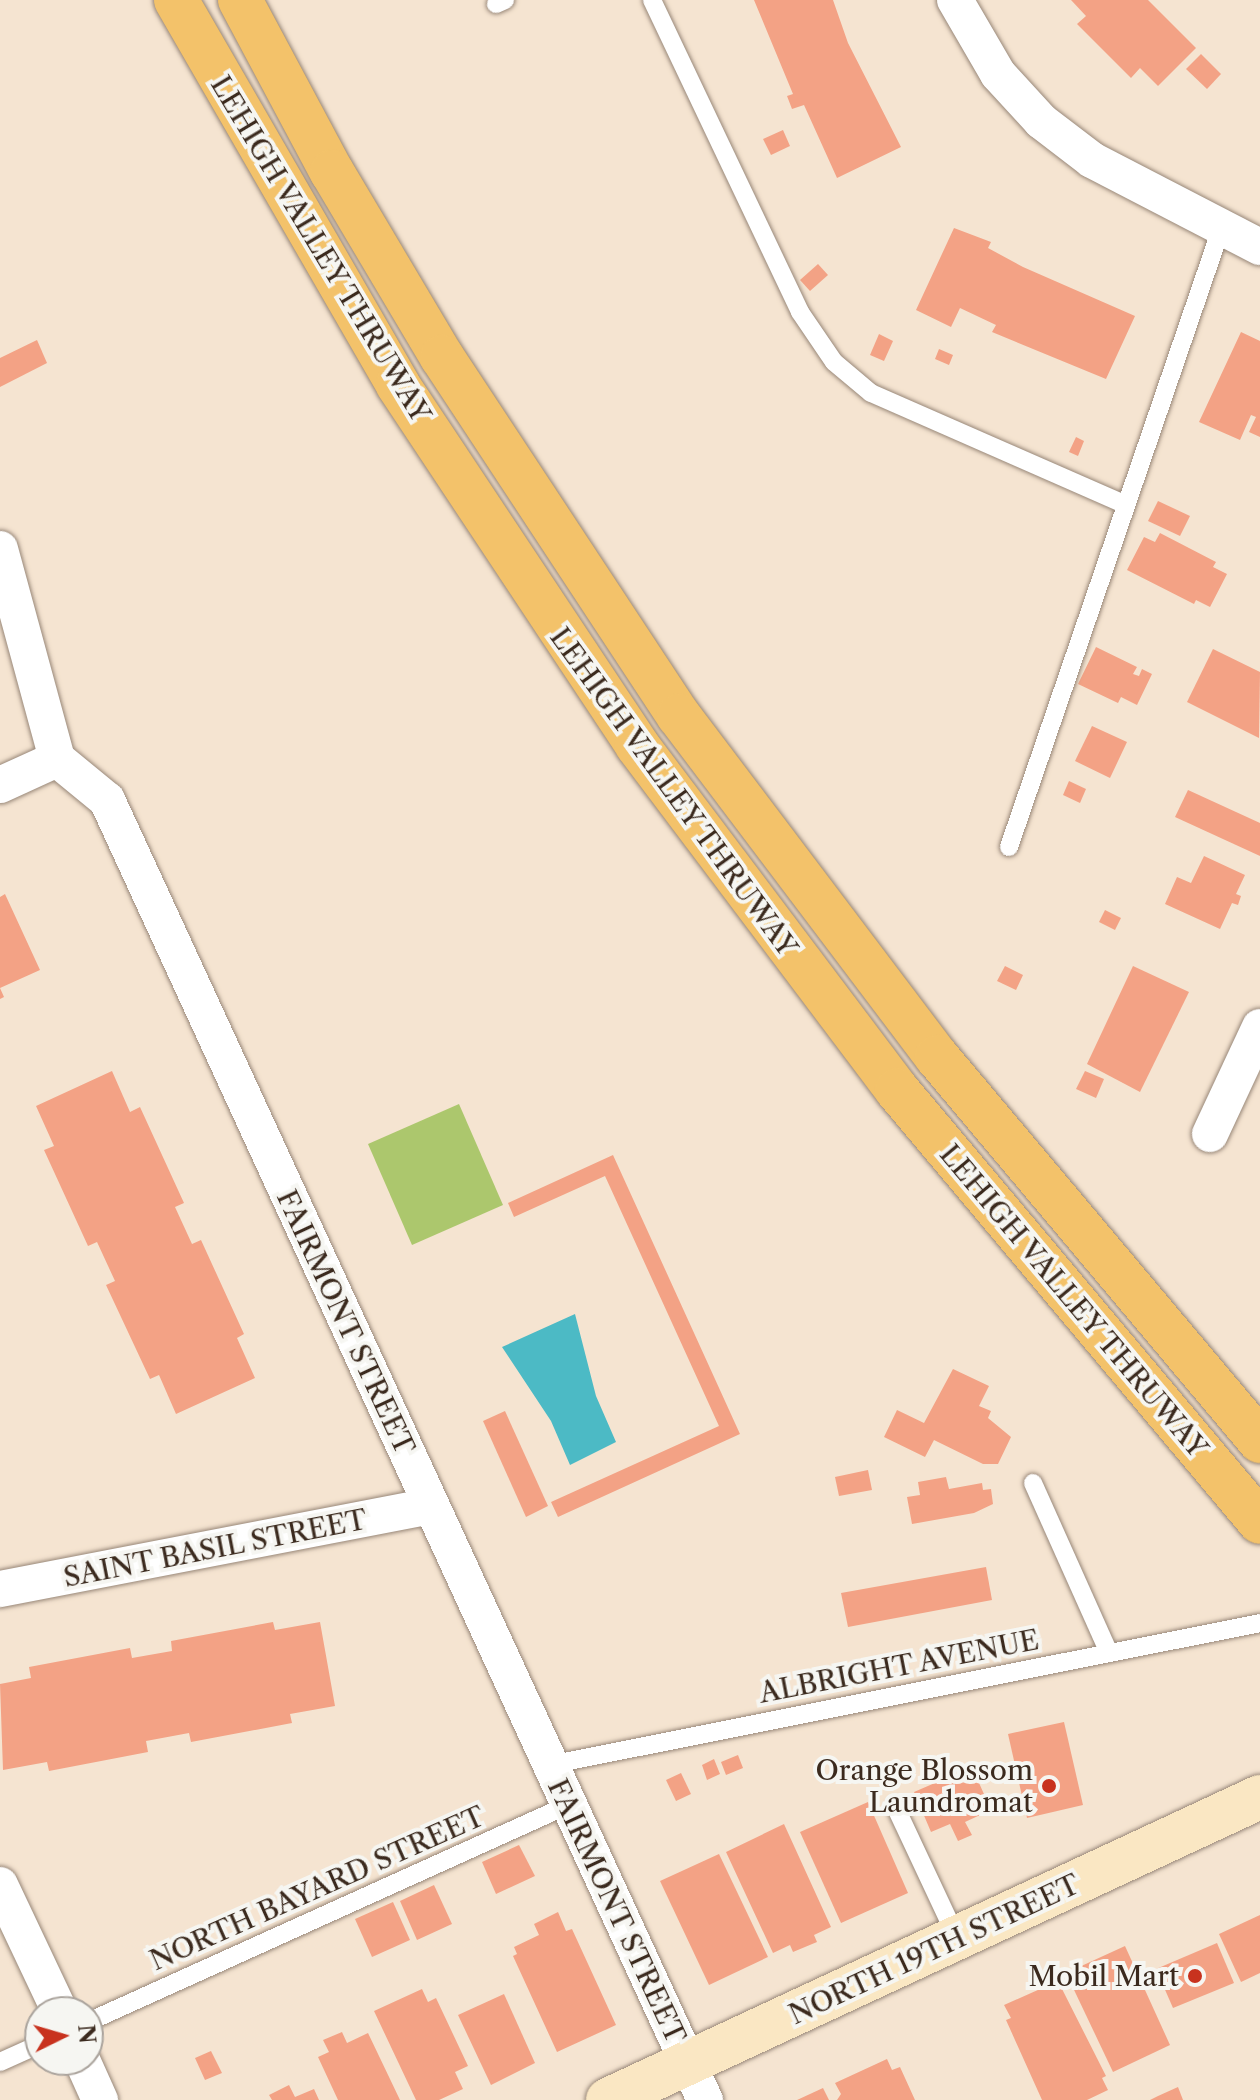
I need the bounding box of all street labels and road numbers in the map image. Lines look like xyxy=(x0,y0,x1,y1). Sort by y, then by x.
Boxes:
street label: LEHIGH VALLEY THRUWAY xyxy=(203,68,439,430)
street label: LEHIGH VALLEY THRUWAY xyxy=(542,620,806,964)
street label: LEHIGH VALLEY THRUWAY xyxy=(932,1136,1216,1466)
street label: FAIRMONT STREET xyxy=(270,1184,422,1460)
street label: SAINT BASIL STREET xyxy=(60,1502,370,1594)
street label: ALBRIGHT AVENUE xyxy=(755,1622,1043,1710)
street label: FAIRMONT STREET xyxy=(541,1773,693,2049)
street label: NORTH BAYARD STREET xyxy=(145,1799,489,1977)
street label: NORTH 19TH STREET xyxy=(783,1867,1085,2031)

